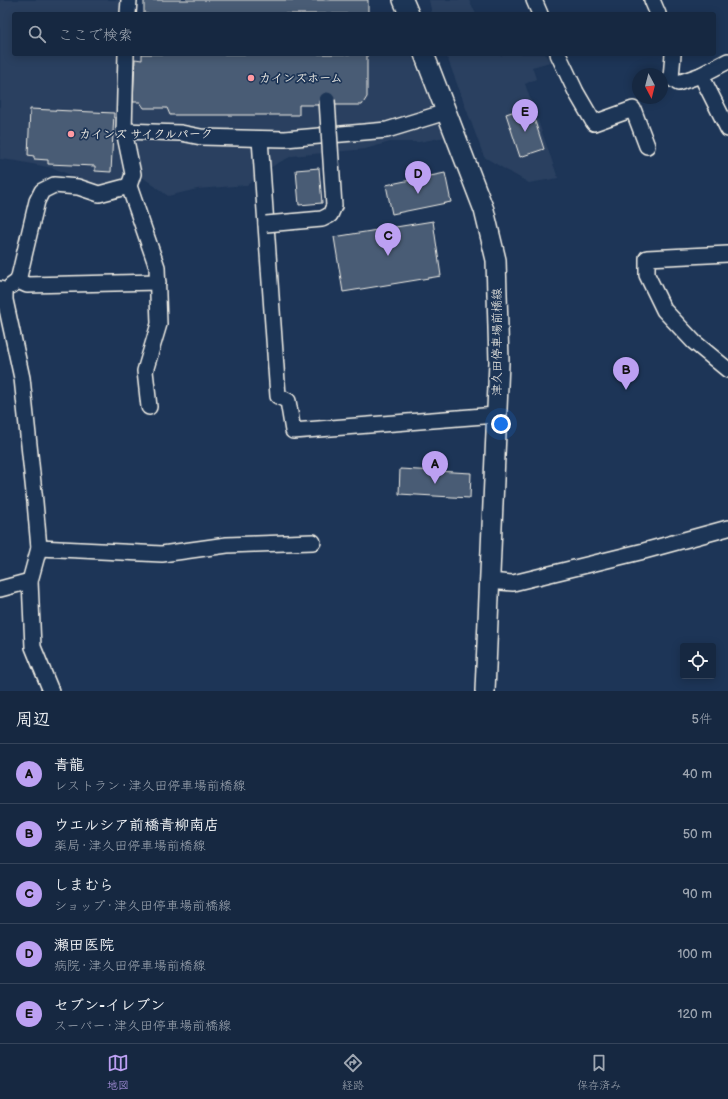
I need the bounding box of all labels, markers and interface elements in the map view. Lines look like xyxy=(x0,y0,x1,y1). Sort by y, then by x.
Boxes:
search box xyxy=(12,12,716,56)
icon: search xyxy=(26,23,48,45)
text: ここで検索 xyxy=(58,26,133,45)
north arrow xyxy=(632,68,668,104)
place label: カインズホーム xyxy=(259,71,343,86)
marker: カインズホーム xyxy=(246,73,256,83)
pin: E xyxy=(512,99,538,132)
place label: カインズ サイクルパーク xyxy=(79,127,213,142)
marker: カインズ サイクルパーク xyxy=(66,129,76,139)
pin: D xyxy=(405,161,431,194)
pin: C xyxy=(375,223,401,256)
street label: 津久田停車場前橋線 xyxy=(490,288,505,396)
pin: B xyxy=(613,357,639,390)
your location xyxy=(491,414,511,434)
pin: A xyxy=(422,451,448,484)
map controls xyxy=(680,643,716,679)
button: locate xyxy=(680,643,716,679)
text: 周辺 xyxy=(16,710,50,730)
text: 5件 xyxy=(692,711,712,727)
text: 青龍 xyxy=(54,756,84,775)
text: A xyxy=(25,766,33,782)
text: 40 m xyxy=(682,766,712,782)
text: レストラン · 津久田停車場前橋線 xyxy=(54,778,246,794)
text: ウエルシア前橋青柳南店 xyxy=(54,816,219,835)
text: B xyxy=(24,826,34,842)
text: 50 m xyxy=(683,826,712,842)
text: 薬局 · 津久田停車場前橋線 xyxy=(54,838,205,854)
text: しまむら xyxy=(54,876,114,895)
text: C xyxy=(24,886,34,902)
text: 90 m xyxy=(683,886,712,902)
text: ショップ · 津久田停車場前橋線 xyxy=(54,898,231,914)
text: 瀬田医院 xyxy=(54,936,114,955)
text: D xyxy=(24,946,34,962)
text: 100 m xyxy=(677,946,712,962)
text: 病院 · 津久田停車場前橋線 xyxy=(54,958,205,974)
text: セブン-イレブン xyxy=(54,996,165,1015)
text: E xyxy=(25,1006,33,1022)
text: 120 m xyxy=(677,1006,712,1022)
text: スーパー · 津久田停車場前橋線 xyxy=(54,1018,231,1034)
tab: 地図 xyxy=(107,1052,129,1092)
tab: 経路 xyxy=(342,1052,364,1092)
tab: 保存済み xyxy=(577,1052,621,1092)

